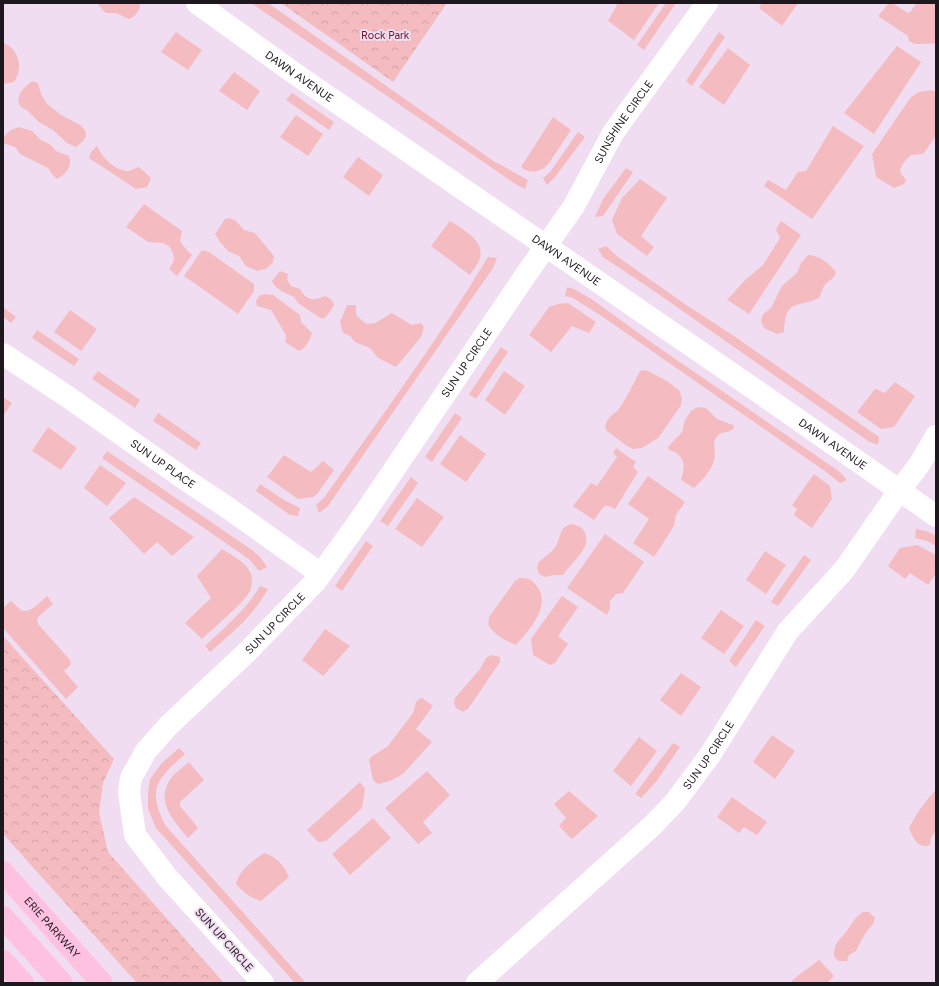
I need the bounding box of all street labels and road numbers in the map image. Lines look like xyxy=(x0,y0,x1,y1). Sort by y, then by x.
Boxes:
street label: DAWN AVENUE xyxy=(263,48,336,105)
street label: SUNSHINE CIRCLE xyxy=(592,78,656,165)
street label: DAWN AVENUE xyxy=(530,232,603,288)
street label: SUN UP CIRCLE xyxy=(438,326,494,400)
street label: DAWN AVENUE xyxy=(796,416,870,472)
street label: SUN UP PLACE xyxy=(128,436,198,491)
street label: SUN UP CIRCLE xyxy=(242,590,308,657)
street label: SUN UP CIRCLE xyxy=(680,718,736,792)
street label: ERIE PARKWAY xyxy=(22,894,83,961)
street label: SUN UP CIRCLE xyxy=(192,906,256,974)

